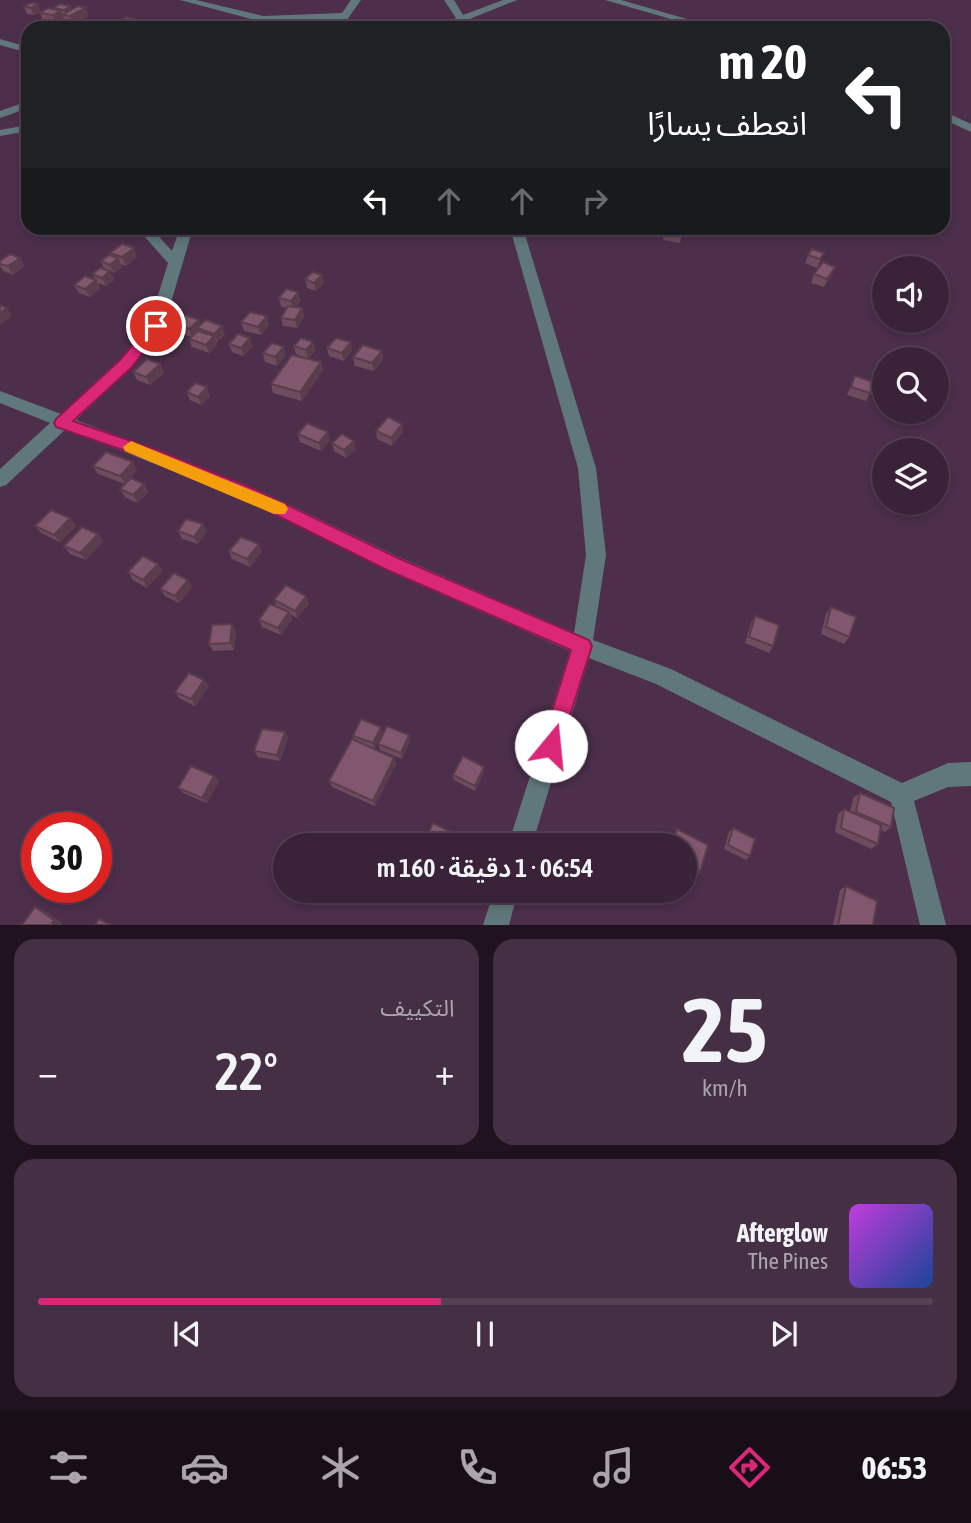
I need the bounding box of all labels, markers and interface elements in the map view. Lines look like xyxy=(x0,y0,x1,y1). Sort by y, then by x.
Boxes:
text: 20 m xyxy=(719,33,807,89)
icon: left xyxy=(831,49,922,140)
text: انعطف يسارًا xyxy=(647,105,807,142)
icon: left xyxy=(357,182,395,220)
icon: ahead xyxy=(430,182,468,220)
icon: ahead xyxy=(503,182,541,220)
icon: right xyxy=(576,182,614,220)
map controls xyxy=(872,256,949,515)
button: sound xyxy=(872,256,949,333)
pin xyxy=(126,296,186,356)
icon: arrive xyxy=(137,307,175,345)
button: search xyxy=(872,347,949,424)
button: layers xyxy=(872,438,949,515)
position arrow xyxy=(514,709,588,783)
speed limit sign: 30 xyxy=(21,812,112,903)
text: 06:54 · 1 دقيقة · 160 m xyxy=(377,853,593,883)
text: 25 xyxy=(682,977,768,1081)
text: التكييف xyxy=(380,995,455,1021)
text: 22° xyxy=(215,1041,278,1101)
text: − xyxy=(38,1050,58,1093)
text: + xyxy=(435,1050,454,1093)
text: km/h xyxy=(702,1075,748,1101)
text: Afterglow xyxy=(737,1218,828,1248)
text: The Pines xyxy=(748,1248,828,1274)
icon: previous xyxy=(168,1315,206,1353)
icon: pause xyxy=(466,1315,504,1353)
icon: next xyxy=(765,1315,803,1353)
icon: filters xyxy=(44,1443,93,1492)
icon: car xyxy=(180,1443,229,1492)
icon: climate xyxy=(316,1443,365,1492)
icon: phone xyxy=(453,1443,502,1492)
icon: music xyxy=(589,1443,638,1492)
icon: directions xyxy=(725,1443,774,1492)
text: 06:53 xyxy=(862,1449,927,1486)

